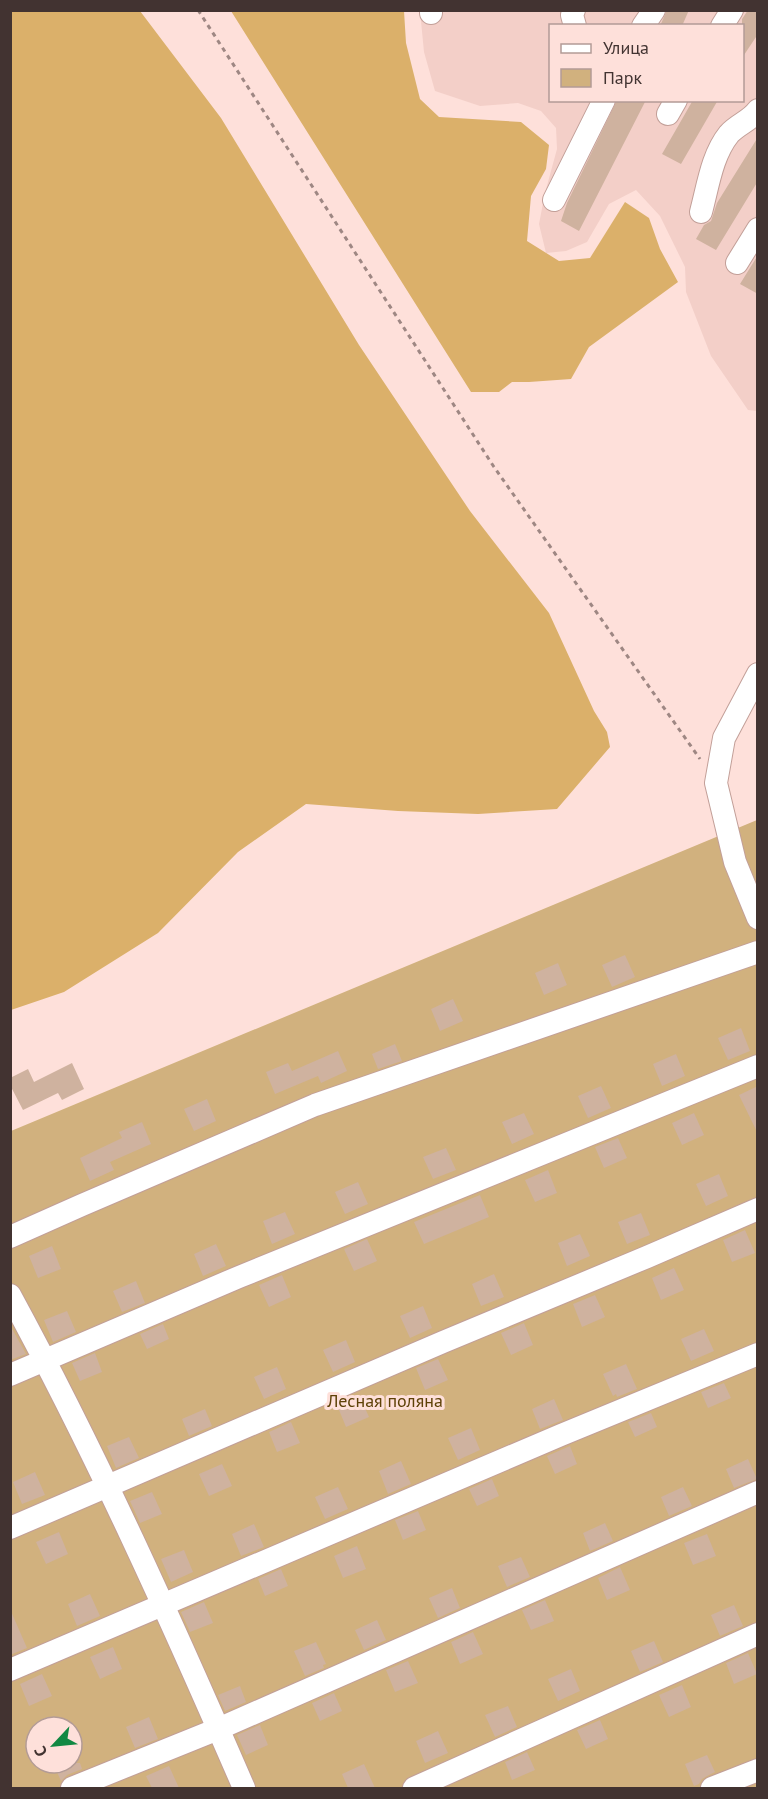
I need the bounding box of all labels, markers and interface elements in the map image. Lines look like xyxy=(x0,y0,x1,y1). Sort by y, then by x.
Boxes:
legend xyxy=(549,24,744,102)
text: Улица xyxy=(603,36,649,59)
text: Парк xyxy=(603,66,643,89)
park label: Лесная поляна xyxy=(326,1389,443,1412)
north arrow xyxy=(24,1715,84,1775)
text: С xyxy=(30,1743,51,1760)

